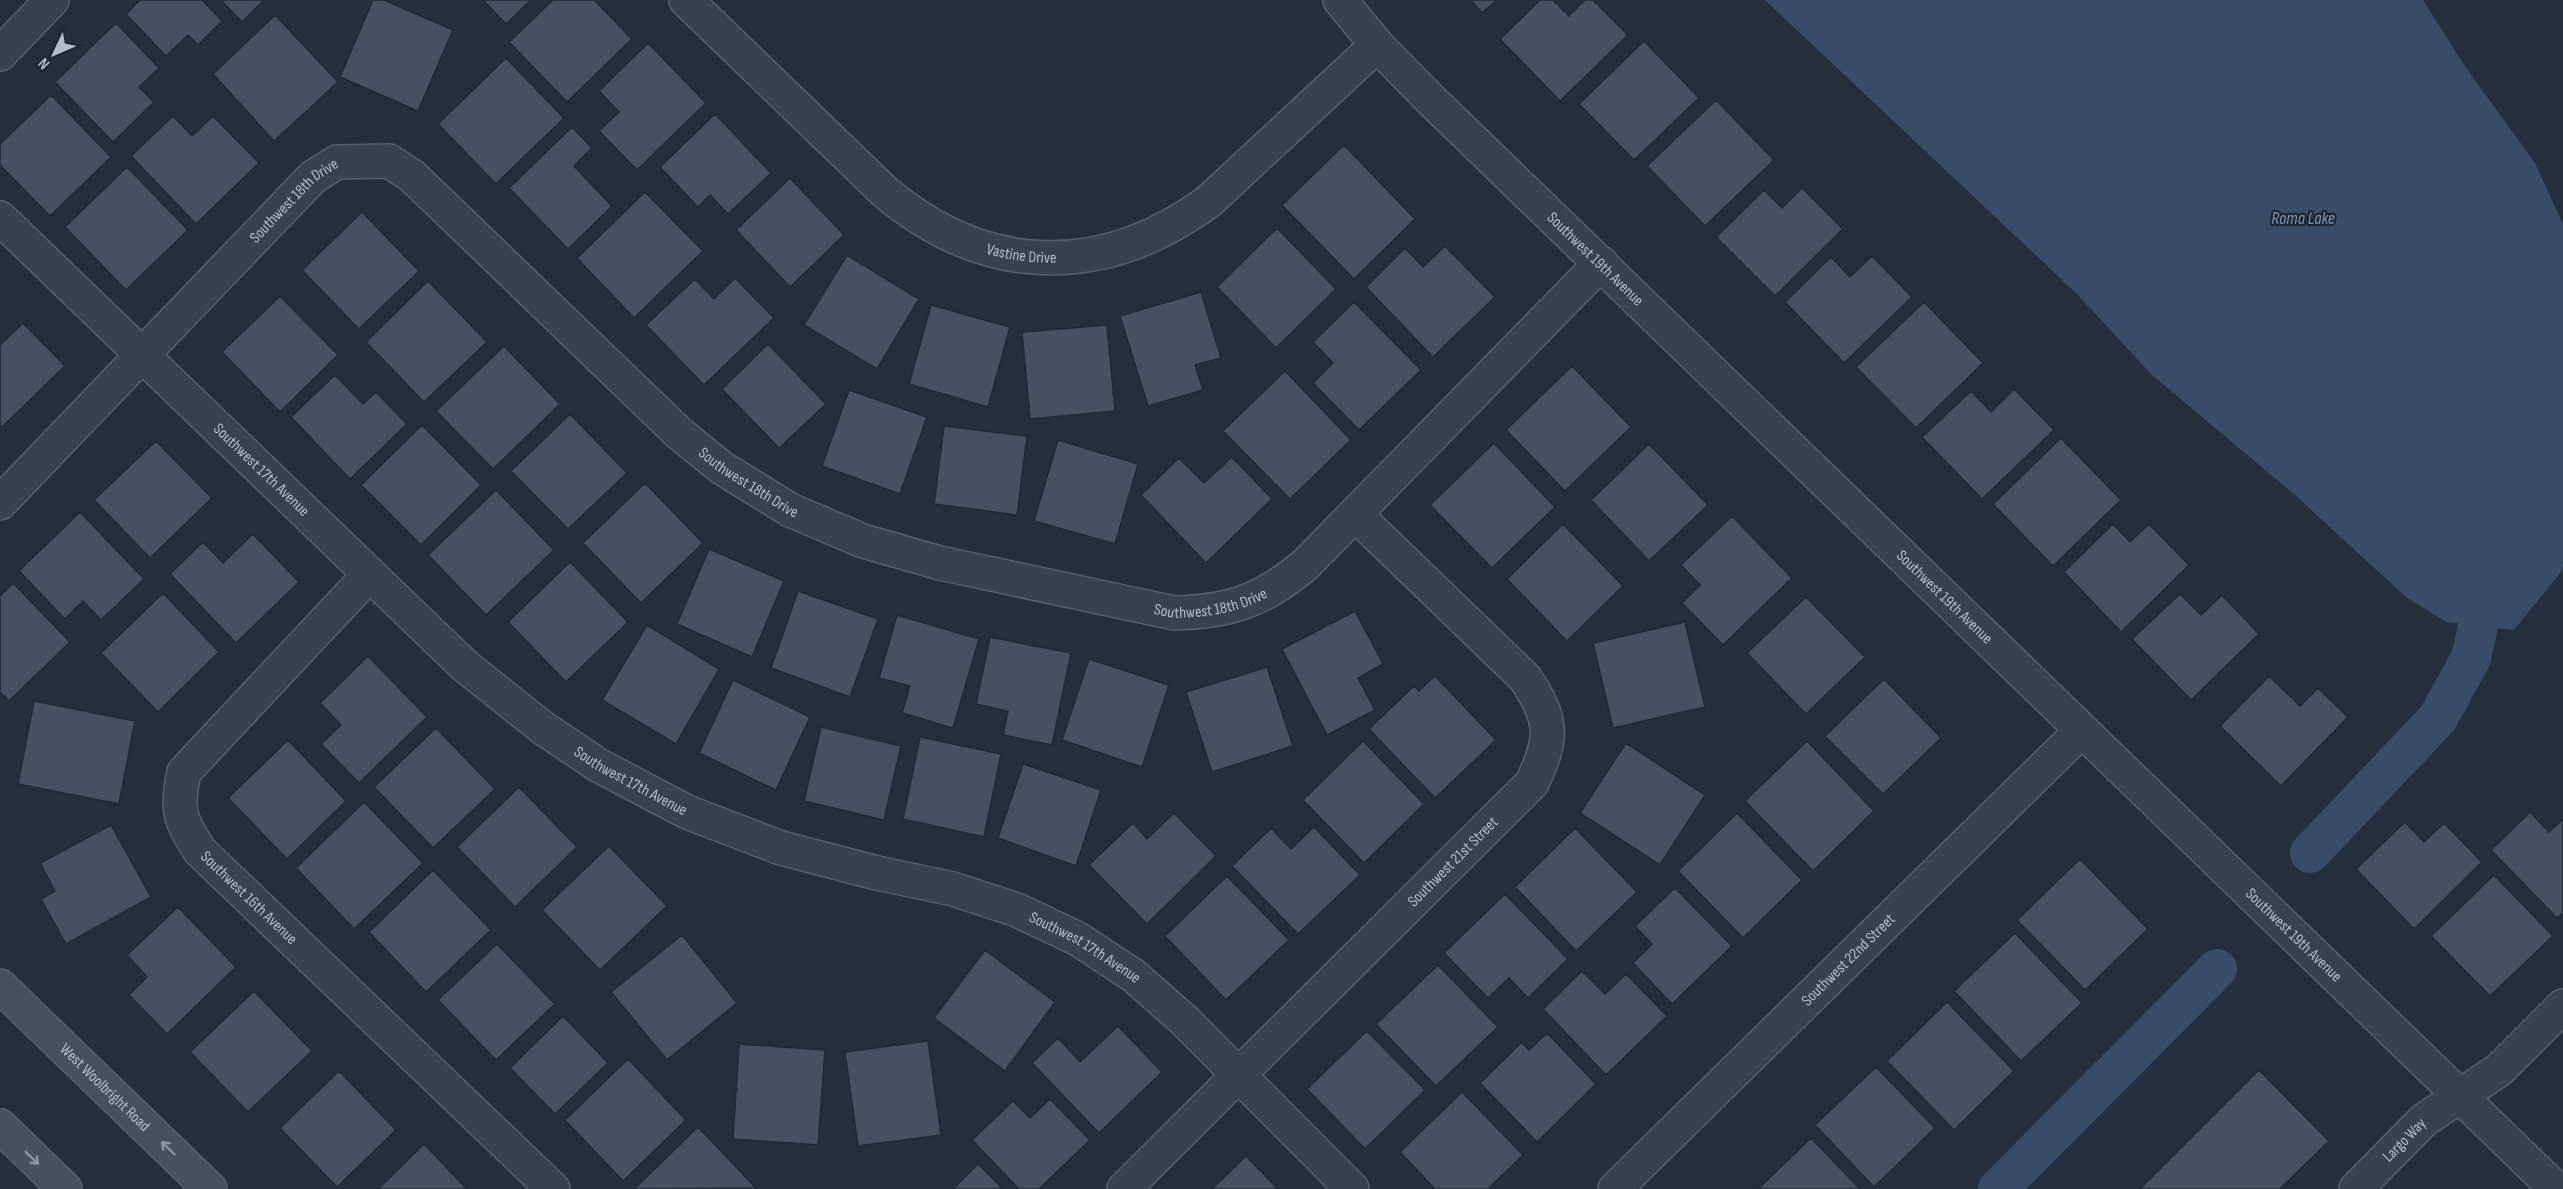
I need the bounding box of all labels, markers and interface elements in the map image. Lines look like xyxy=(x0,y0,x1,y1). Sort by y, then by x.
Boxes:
north arrow xyxy=(24,24,84,84)
text: N xyxy=(34,54,54,73)
street label: Southwest 18th Drive xyxy=(245,154,342,247)
street label: Southwest 19th Avenue xyxy=(1543,208,1647,310)
water label: Roma Lake xyxy=(2271,208,2335,229)
street label: Vastine Drive xyxy=(984,239,1056,267)
street label: Southwest 17th Avenue xyxy=(209,419,313,520)
street label: Southwest 18th Drive xyxy=(695,443,801,522)
street label: Southwest 19th Avenue xyxy=(1892,546,1997,648)
street label: Southwest 18th Drive xyxy=(1152,584,1270,622)
street label: Southwest 17th Avenue xyxy=(571,742,690,820)
street label: Southwest 21st Street xyxy=(1404,813,1502,911)
street label: Southwest 16th Avenue xyxy=(197,847,301,948)
street label: Southwest 19th Avenue xyxy=(2242,884,2346,986)
street label: Southwest 17th Avenue xyxy=(1026,908,1145,987)
street label: Southwest 22nd Street xyxy=(1797,910,1899,1010)
street label: West Woolbright Road xyxy=(56,1040,154,1135)
street label: Largo Way xyxy=(2379,1114,2430,1166)
one-way arrow xyxy=(160,1141,175,1156)
one-way arrow xyxy=(25,1150,40,1165)

